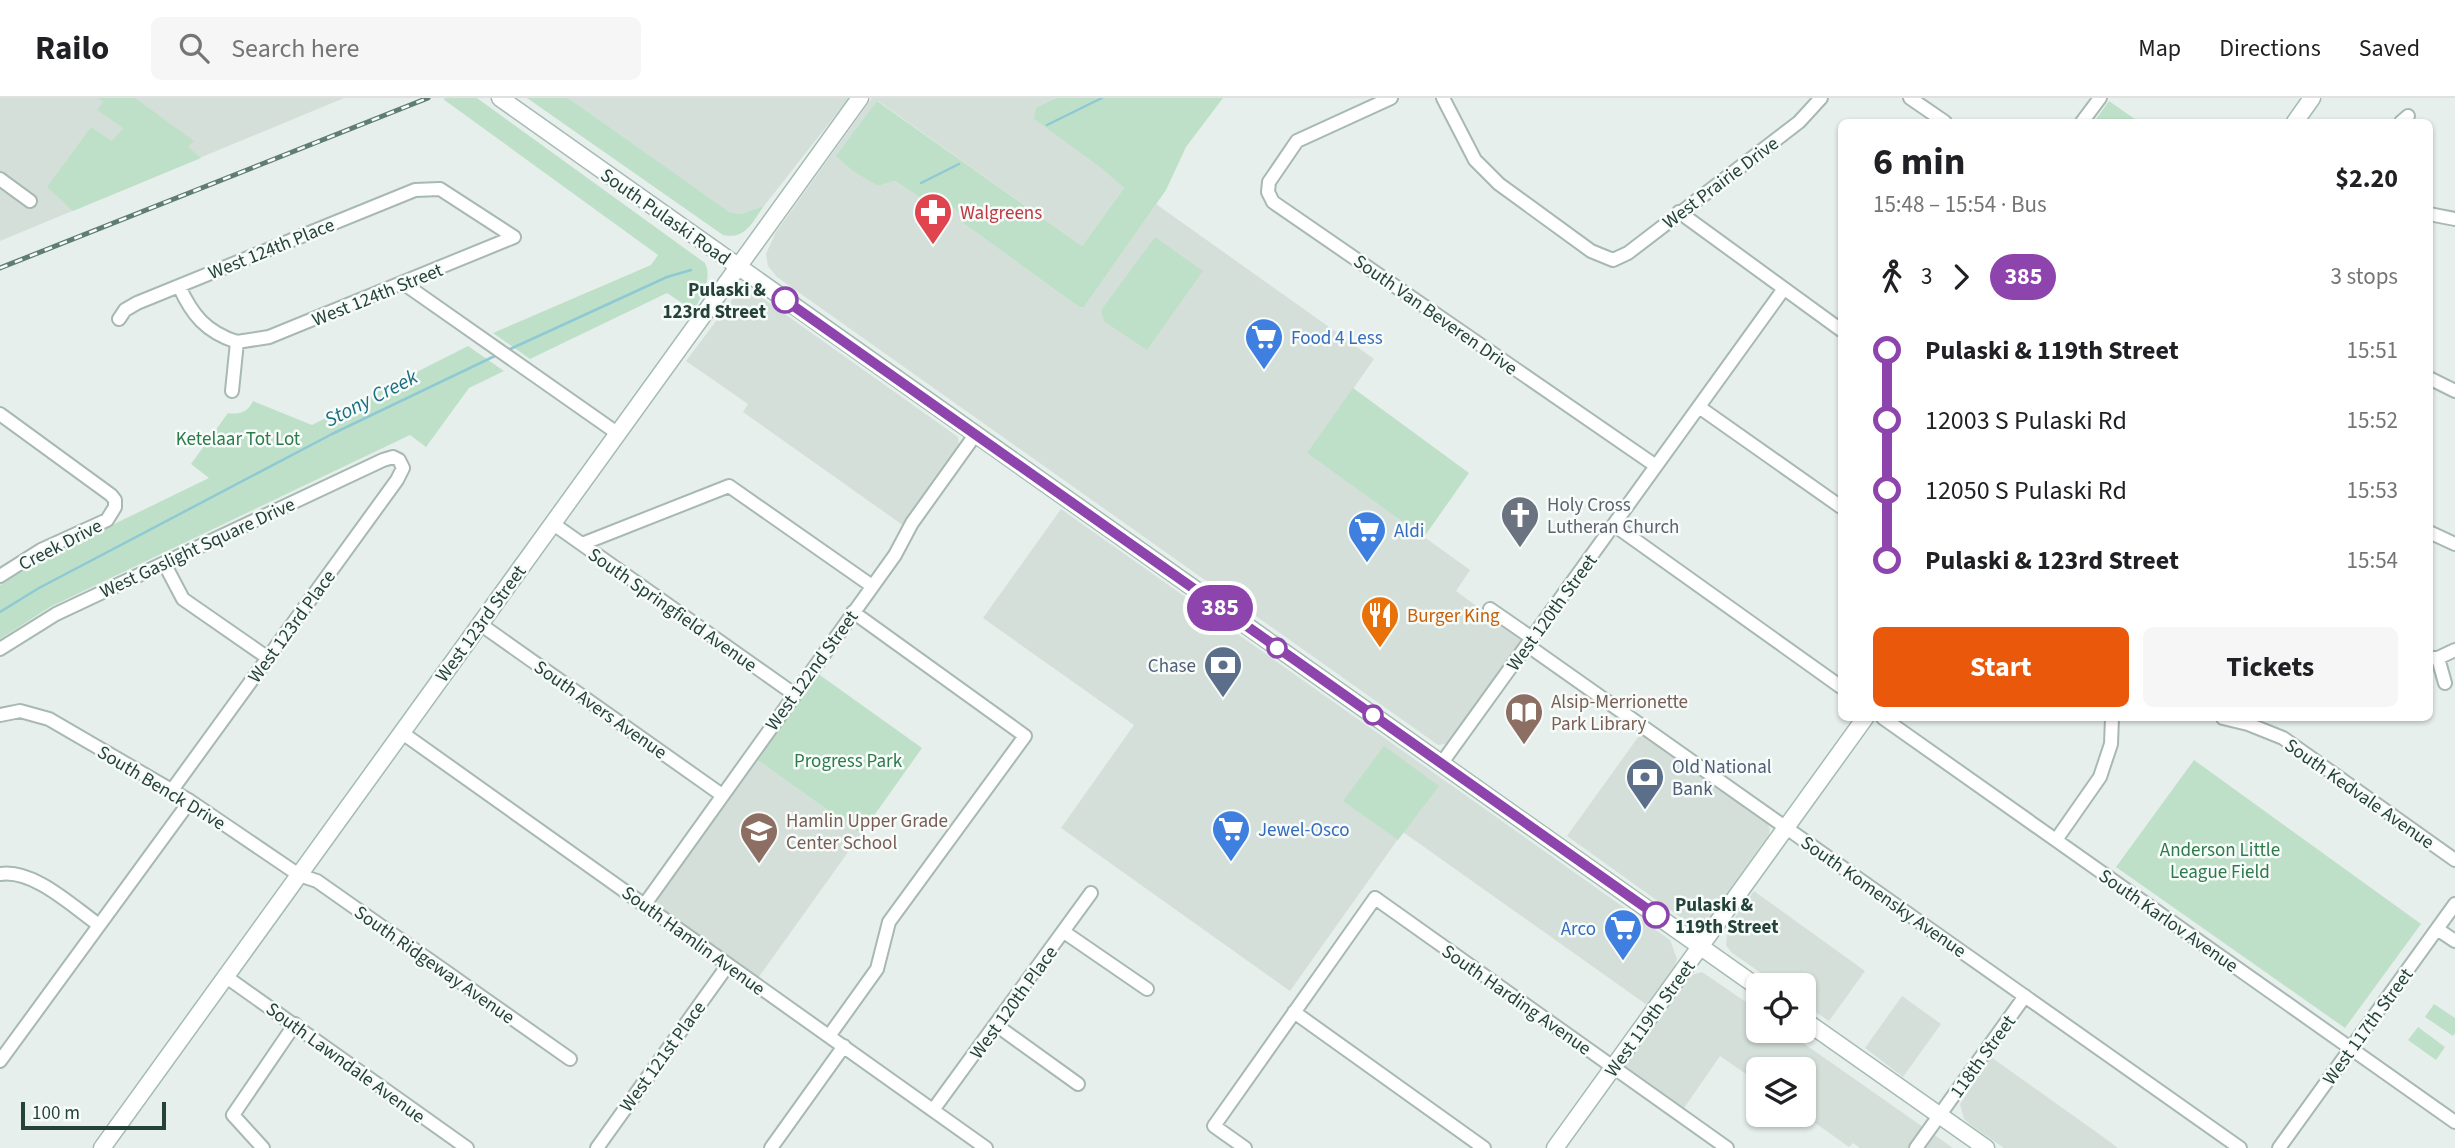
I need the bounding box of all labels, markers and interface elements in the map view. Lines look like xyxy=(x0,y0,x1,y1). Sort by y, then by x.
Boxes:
search box xyxy=(151,17,641,80)
text: Railo xyxy=(35,25,109,72)
icon: search xyxy=(175,29,213,67)
text: Search here xyxy=(231,30,359,67)
text: Map xyxy=(2138,31,2181,66)
text: Directions xyxy=(2219,31,2321,66)
text: Saved xyxy=(2359,31,2420,66)
street label: West Prairie Drive xyxy=(1657,131,1785,236)
text: 6 min xyxy=(1873,135,1965,189)
text: $2.20 xyxy=(2335,160,2398,197)
street label: South Pulaski Road xyxy=(595,162,736,272)
text: 15:48 – 15:54 · Bus xyxy=(1873,188,2047,221)
pharmacy icon: Walgreens xyxy=(912,191,954,246)
place label: Walgreens xyxy=(960,200,1042,227)
street label: West 124th Place xyxy=(204,212,339,287)
street label: South Van Beveren Drive xyxy=(1348,248,1523,382)
street label: West 124th Street xyxy=(308,257,447,334)
icon: walk xyxy=(1873,258,1911,296)
icon: forward xyxy=(1942,258,1980,296)
text: 385 xyxy=(2004,259,2042,294)
text: 3 xyxy=(1921,260,1932,293)
text: 3 stops xyxy=(2331,260,2398,293)
place label: Pulaski & 123rd Street xyxy=(662,277,766,326)
marker: Pulaski & 123rd Street xyxy=(772,287,798,313)
supermarket icon: Food 4 Less xyxy=(1243,316,1285,371)
place label: Food 4 Less xyxy=(1291,325,1383,352)
text: Pulaski & 119th Street xyxy=(1925,332,2179,369)
text: 15:51 xyxy=(2347,334,2398,367)
water label: Stony Creek xyxy=(319,361,424,434)
text: 12003 S Pulaski Rd xyxy=(1925,402,2127,439)
text: 15:52 xyxy=(2347,404,2398,437)
park label: Ketelaar Tot Lot xyxy=(176,426,301,453)
text: 12050 S Pulaski Rd xyxy=(1925,472,2127,509)
text: 15:53 xyxy=(2347,474,2398,507)
street label: West Gaslight Square Drive xyxy=(96,491,300,605)
place label: Holy Cross Lutheran Church xyxy=(1547,492,1679,541)
church icon: Holy Cross Lutheran Church xyxy=(1499,494,1541,549)
supermarket icon: Aldi xyxy=(1346,509,1388,564)
street label: Creek Drive xyxy=(14,513,107,578)
place label: Aldi xyxy=(1394,518,1424,545)
street label: South Springfield Avenue xyxy=(582,542,762,679)
text: Pulaski & 123rd Street xyxy=(1925,542,2179,579)
text: 15:54 xyxy=(2347,544,2398,577)
street label: West 120th Street xyxy=(1501,548,1604,677)
street label: West 123rd Street xyxy=(429,559,533,688)
street label: West 123rd Place xyxy=(242,565,343,689)
line badge: 385 xyxy=(1180,585,1260,631)
text: 385 xyxy=(1201,590,1239,625)
restaurant icon: Burger King xyxy=(1359,594,1401,649)
place label: Burger King xyxy=(1407,603,1500,630)
street label: West 122nd Street xyxy=(759,605,865,737)
button: Start xyxy=(1873,627,2129,707)
button: Tickets xyxy=(2143,627,2398,707)
unlabelled marker xyxy=(1267,638,1287,658)
bank icon: Chase xyxy=(1202,644,1244,699)
place label: Chase xyxy=(1148,653,1196,680)
street label: South Avers Avenue xyxy=(528,654,672,766)
place label: Alsip-Merrionette Park Library xyxy=(1551,689,1688,738)
library icon: Alsip-Merrionette Park Library xyxy=(1503,691,1545,746)
unlabelled marker xyxy=(1363,705,1383,725)
street label: South Kedvale Avenue xyxy=(2279,732,2439,856)
street label: South Benck Drive xyxy=(92,739,230,837)
park label: Progress Park xyxy=(794,748,903,775)
place label: Old National Bank xyxy=(1672,754,1772,803)
bank icon: Old National Bank xyxy=(1624,756,1666,811)
place label: Hamlin Upper Grade Center School xyxy=(786,808,948,857)
supermarket icon: Jewel-Osco xyxy=(1210,808,1252,863)
school or university icon: Hamlin Upper Grade Center School xyxy=(738,810,780,865)
place label: Jewel-Osco xyxy=(1258,817,1350,844)
street label: South Komensky Avenue xyxy=(1795,830,1971,965)
park label: Anderson Little League Field xyxy=(2160,837,2280,886)
street label: South Karlov Avenue xyxy=(2093,863,2243,980)
street label: South Hamlin Avenue xyxy=(616,880,770,1002)
place label: Pulaski & 119th Street xyxy=(1675,892,1778,941)
street label: South Ridgeway Avenue xyxy=(348,900,520,1031)
marker: Pulaski & 119th Street xyxy=(1643,902,1669,928)
supermarket icon: Arco xyxy=(1602,907,1644,962)
place label: Arco xyxy=(1561,916,1596,943)
street label: South Harding Avenue xyxy=(1436,938,1596,1062)
street label: West 120th Place xyxy=(964,941,1064,1065)
street label: West 119th Street xyxy=(1599,954,1702,1083)
street label: West 117th Street xyxy=(2317,962,2420,1091)
map controls xyxy=(1746,973,1816,1127)
button: locate xyxy=(1746,973,1816,1043)
street label: South Lawndale Avenue xyxy=(260,996,430,1130)
street label: West 121st Place xyxy=(614,996,713,1118)
street label: 118th Street xyxy=(1944,1009,2023,1104)
button: layers xyxy=(1746,1057,1816,1127)
scale bar xyxy=(21,1099,166,1131)
text: 100 m xyxy=(32,1100,80,1127)

